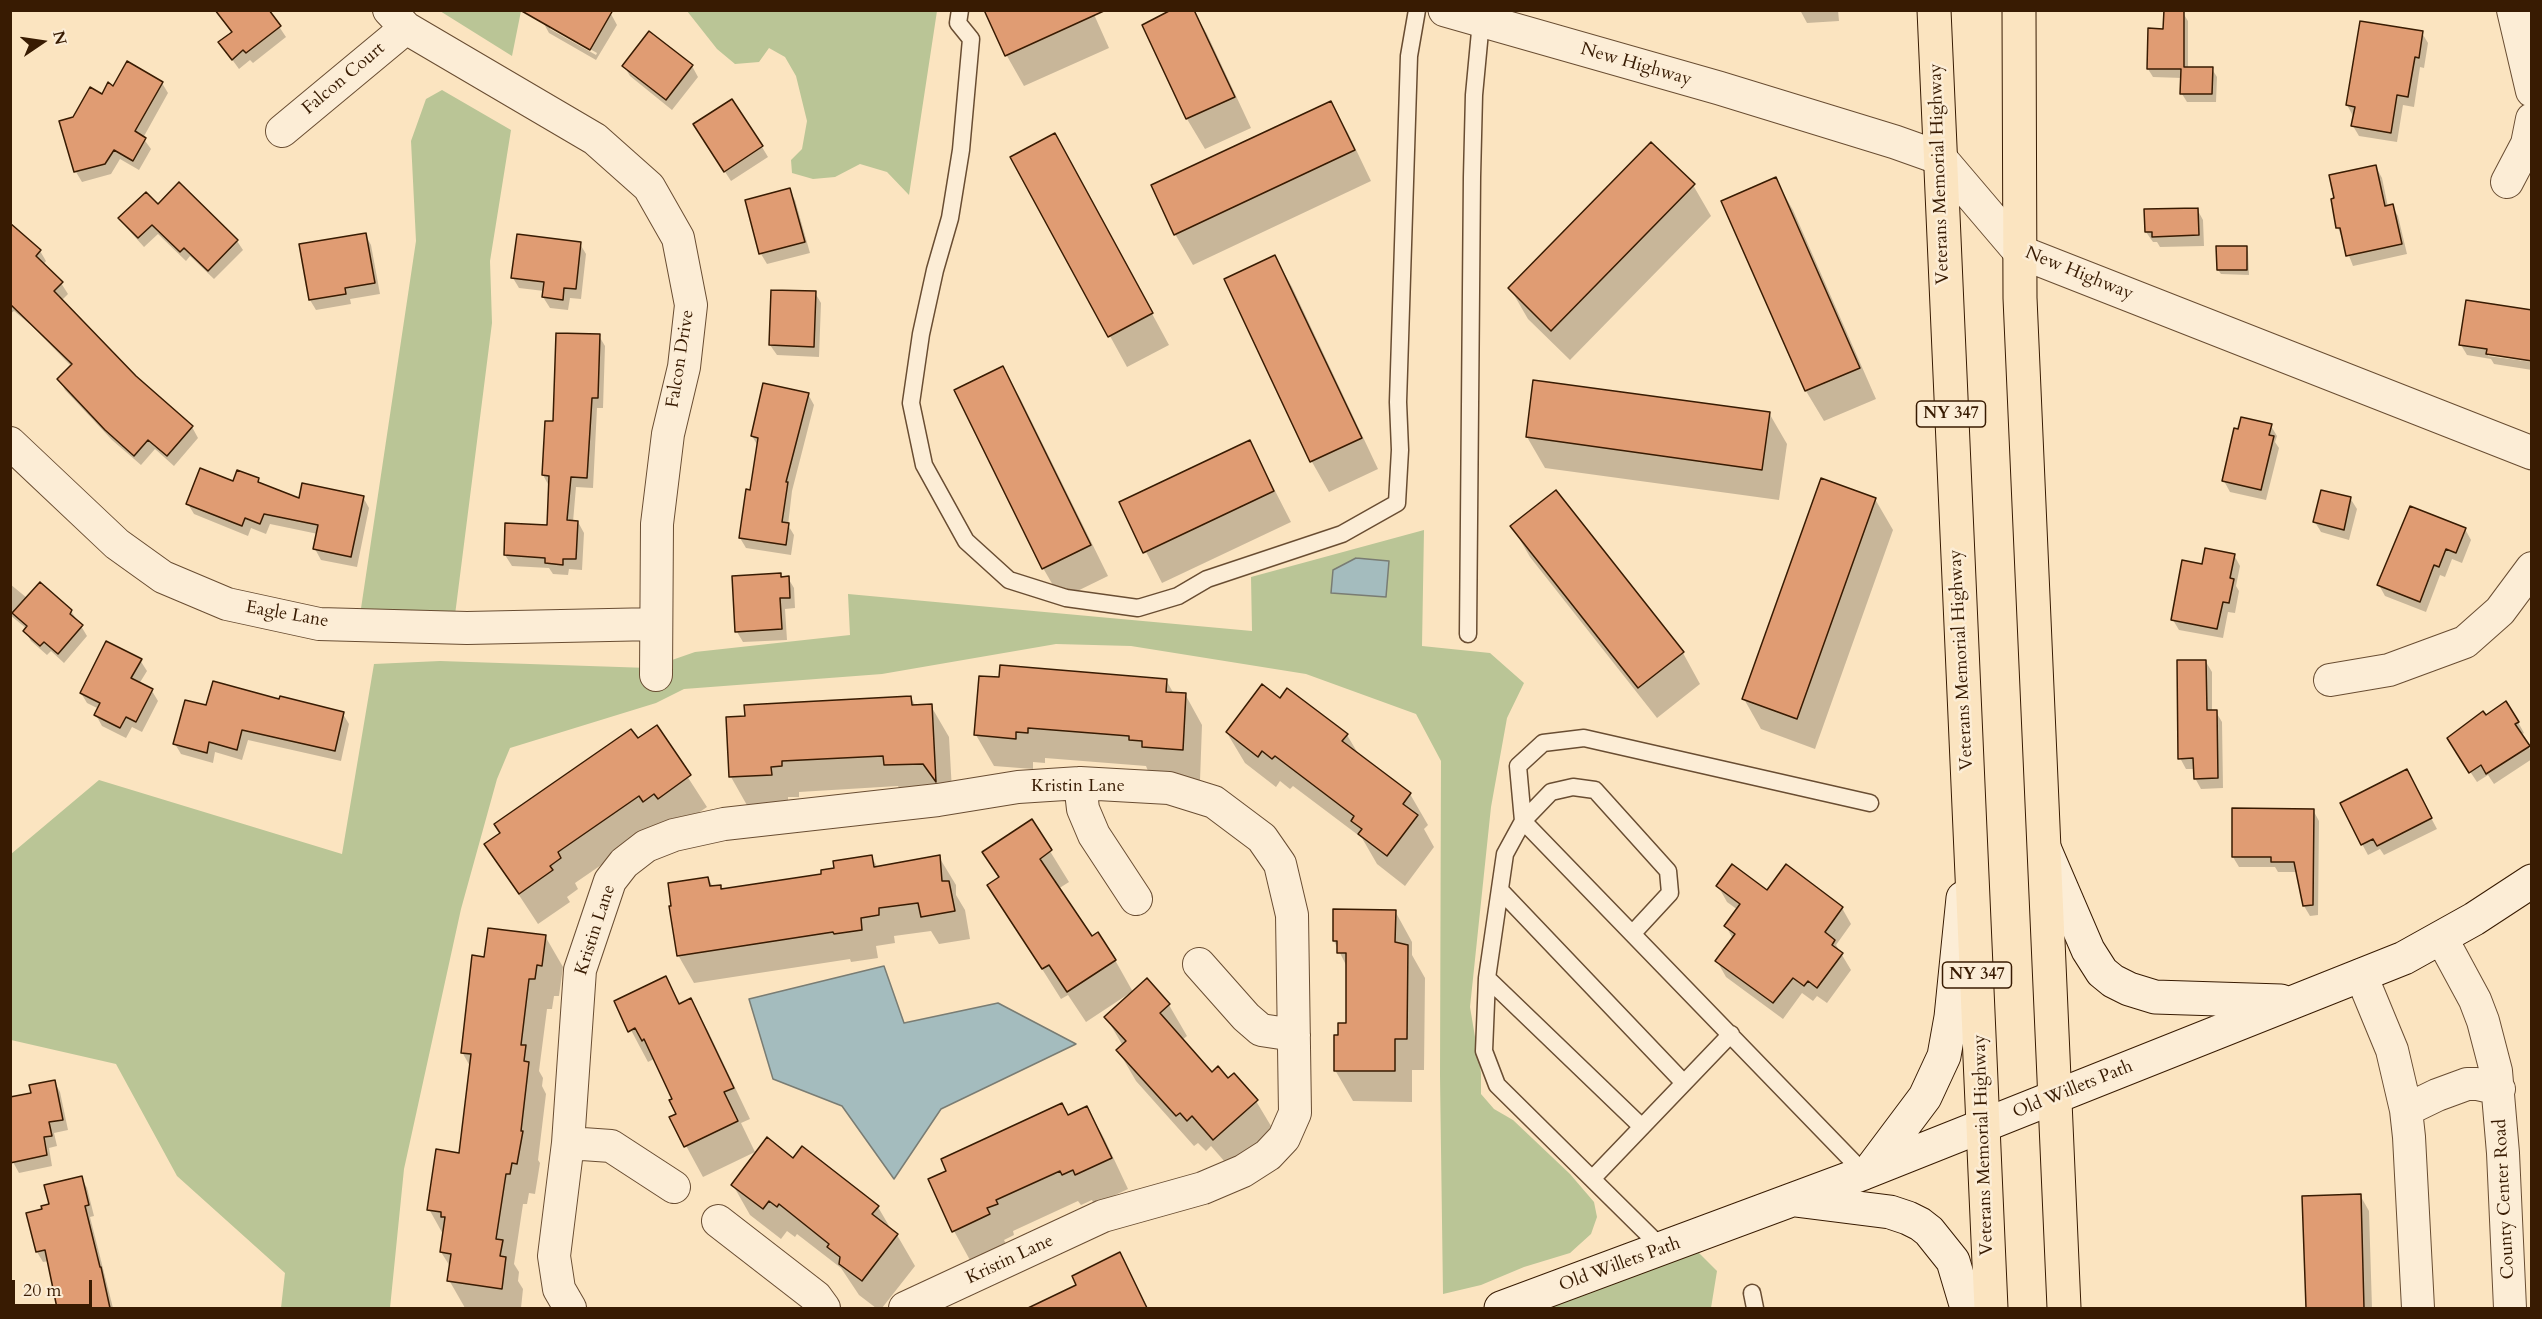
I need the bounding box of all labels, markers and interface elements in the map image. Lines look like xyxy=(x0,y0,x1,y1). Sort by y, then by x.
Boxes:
north arrow xyxy=(12,12,72,72)
text: N xyxy=(47,29,72,47)
street label: Falcon Court xyxy=(298,38,390,120)
street label: New Highway xyxy=(1578,39,1694,91)
street label: Veterans Memorial Highway xyxy=(1925,63,1955,285)
street label: New Highway xyxy=(2022,243,2136,305)
street label: Falcon Drive xyxy=(663,308,699,410)
road number: NY 347 xyxy=(1916,401,1986,427)
street label: Veterans Memorial Highway xyxy=(1945,549,1979,771)
street label: Eagle Lane xyxy=(244,597,330,633)
street label: Kristin Lane xyxy=(1031,776,1125,798)
street label: Kristin Lane xyxy=(571,882,621,978)
road number: NY 347 xyxy=(1942,962,2012,988)
street label: Veterans Memorial Highway xyxy=(1969,1034,1999,1256)
street label: Old Willets Path xyxy=(2010,1056,2136,1124)
street label: County Center Road xyxy=(2490,1118,2520,1280)
street label: Kristin Lane xyxy=(963,1230,1057,1290)
street label: Old Willets Path xyxy=(1556,1233,1684,1297)
scale bar xyxy=(15,1268,94,1306)
text: 20 m xyxy=(23,1278,62,1303)

